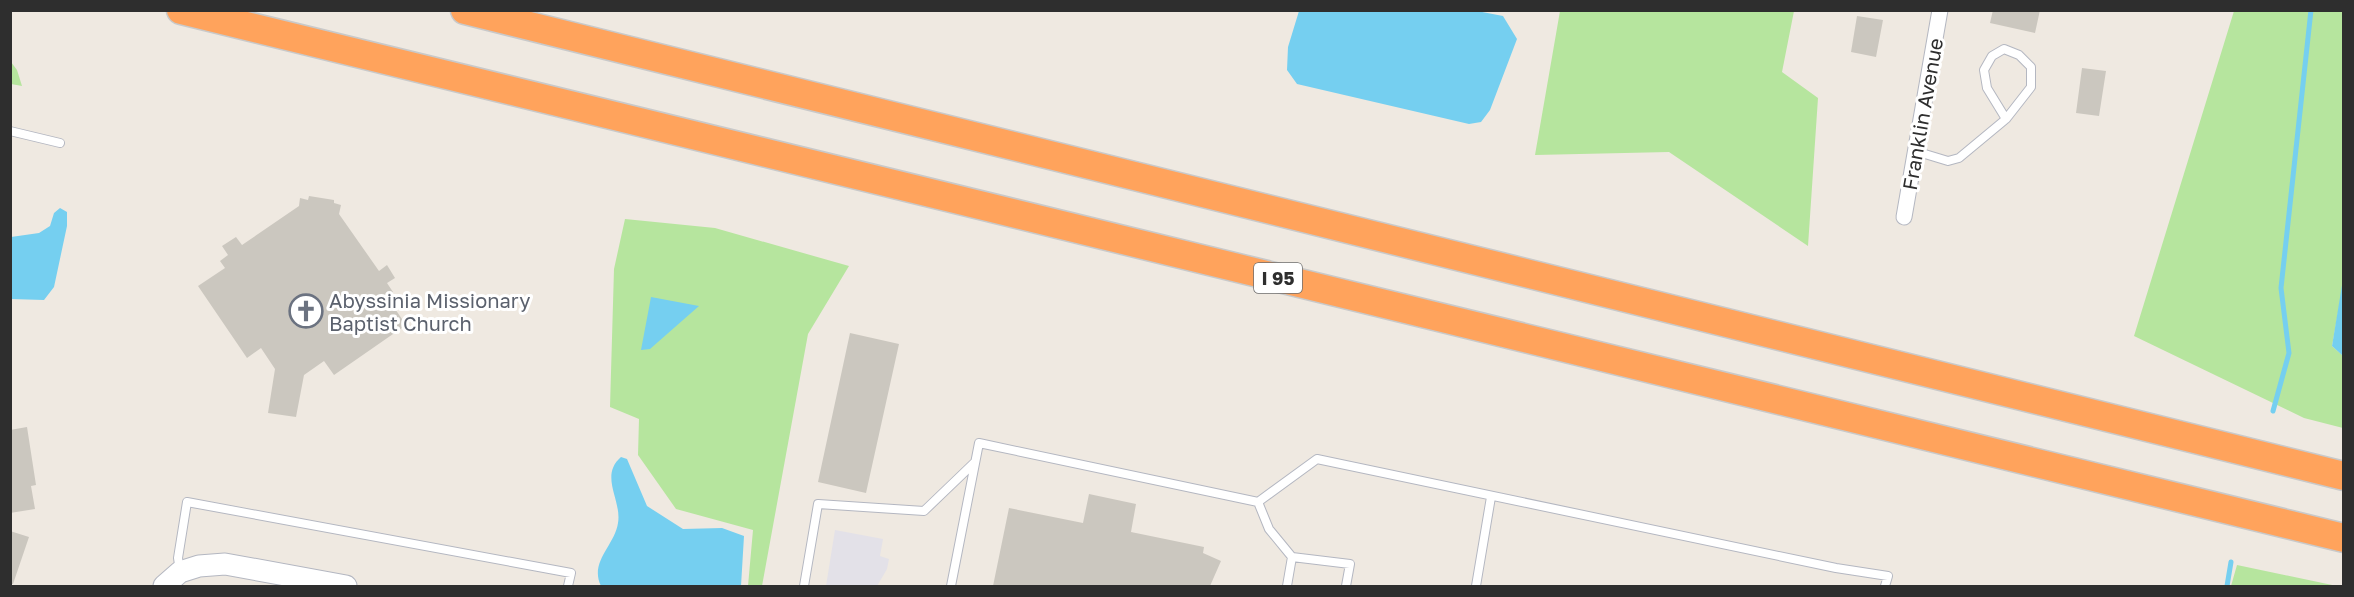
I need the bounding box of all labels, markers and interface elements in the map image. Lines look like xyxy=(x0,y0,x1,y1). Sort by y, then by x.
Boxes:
street label: Franklin Avenue xyxy=(1897,36,1947,192)
road number: I 95 xyxy=(1254,263,1302,293)
place label: Abyssinia Missionary Baptist Church xyxy=(329,288,530,335)
church icon: Abyssinia Missionary Baptist Church xyxy=(288,293,324,329)

